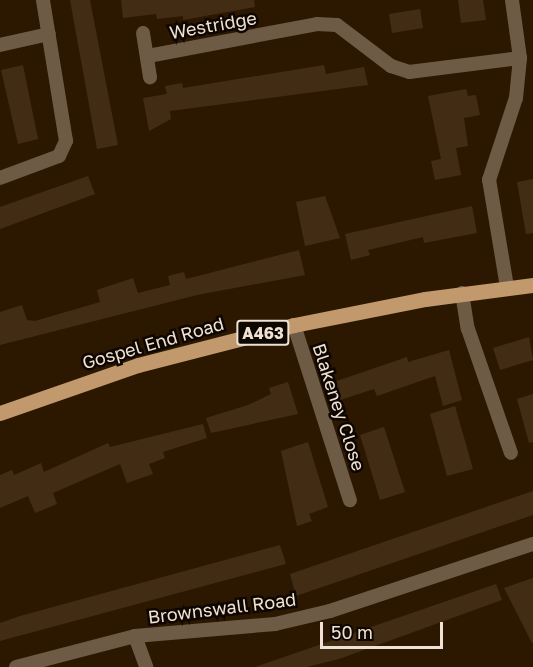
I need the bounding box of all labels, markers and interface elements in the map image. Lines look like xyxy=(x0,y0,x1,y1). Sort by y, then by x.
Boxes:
street label: Westridge xyxy=(168,7,258,43)
street label: Gospel End Road xyxy=(80,312,226,374)
road number: A463 xyxy=(236,320,290,346)
street label: Blakeney Close xyxy=(308,341,370,473)
street label: Brownswall Road xyxy=(147,588,297,628)
scale bar xyxy=(323,610,446,648)
text: 50 m xyxy=(331,621,373,643)

